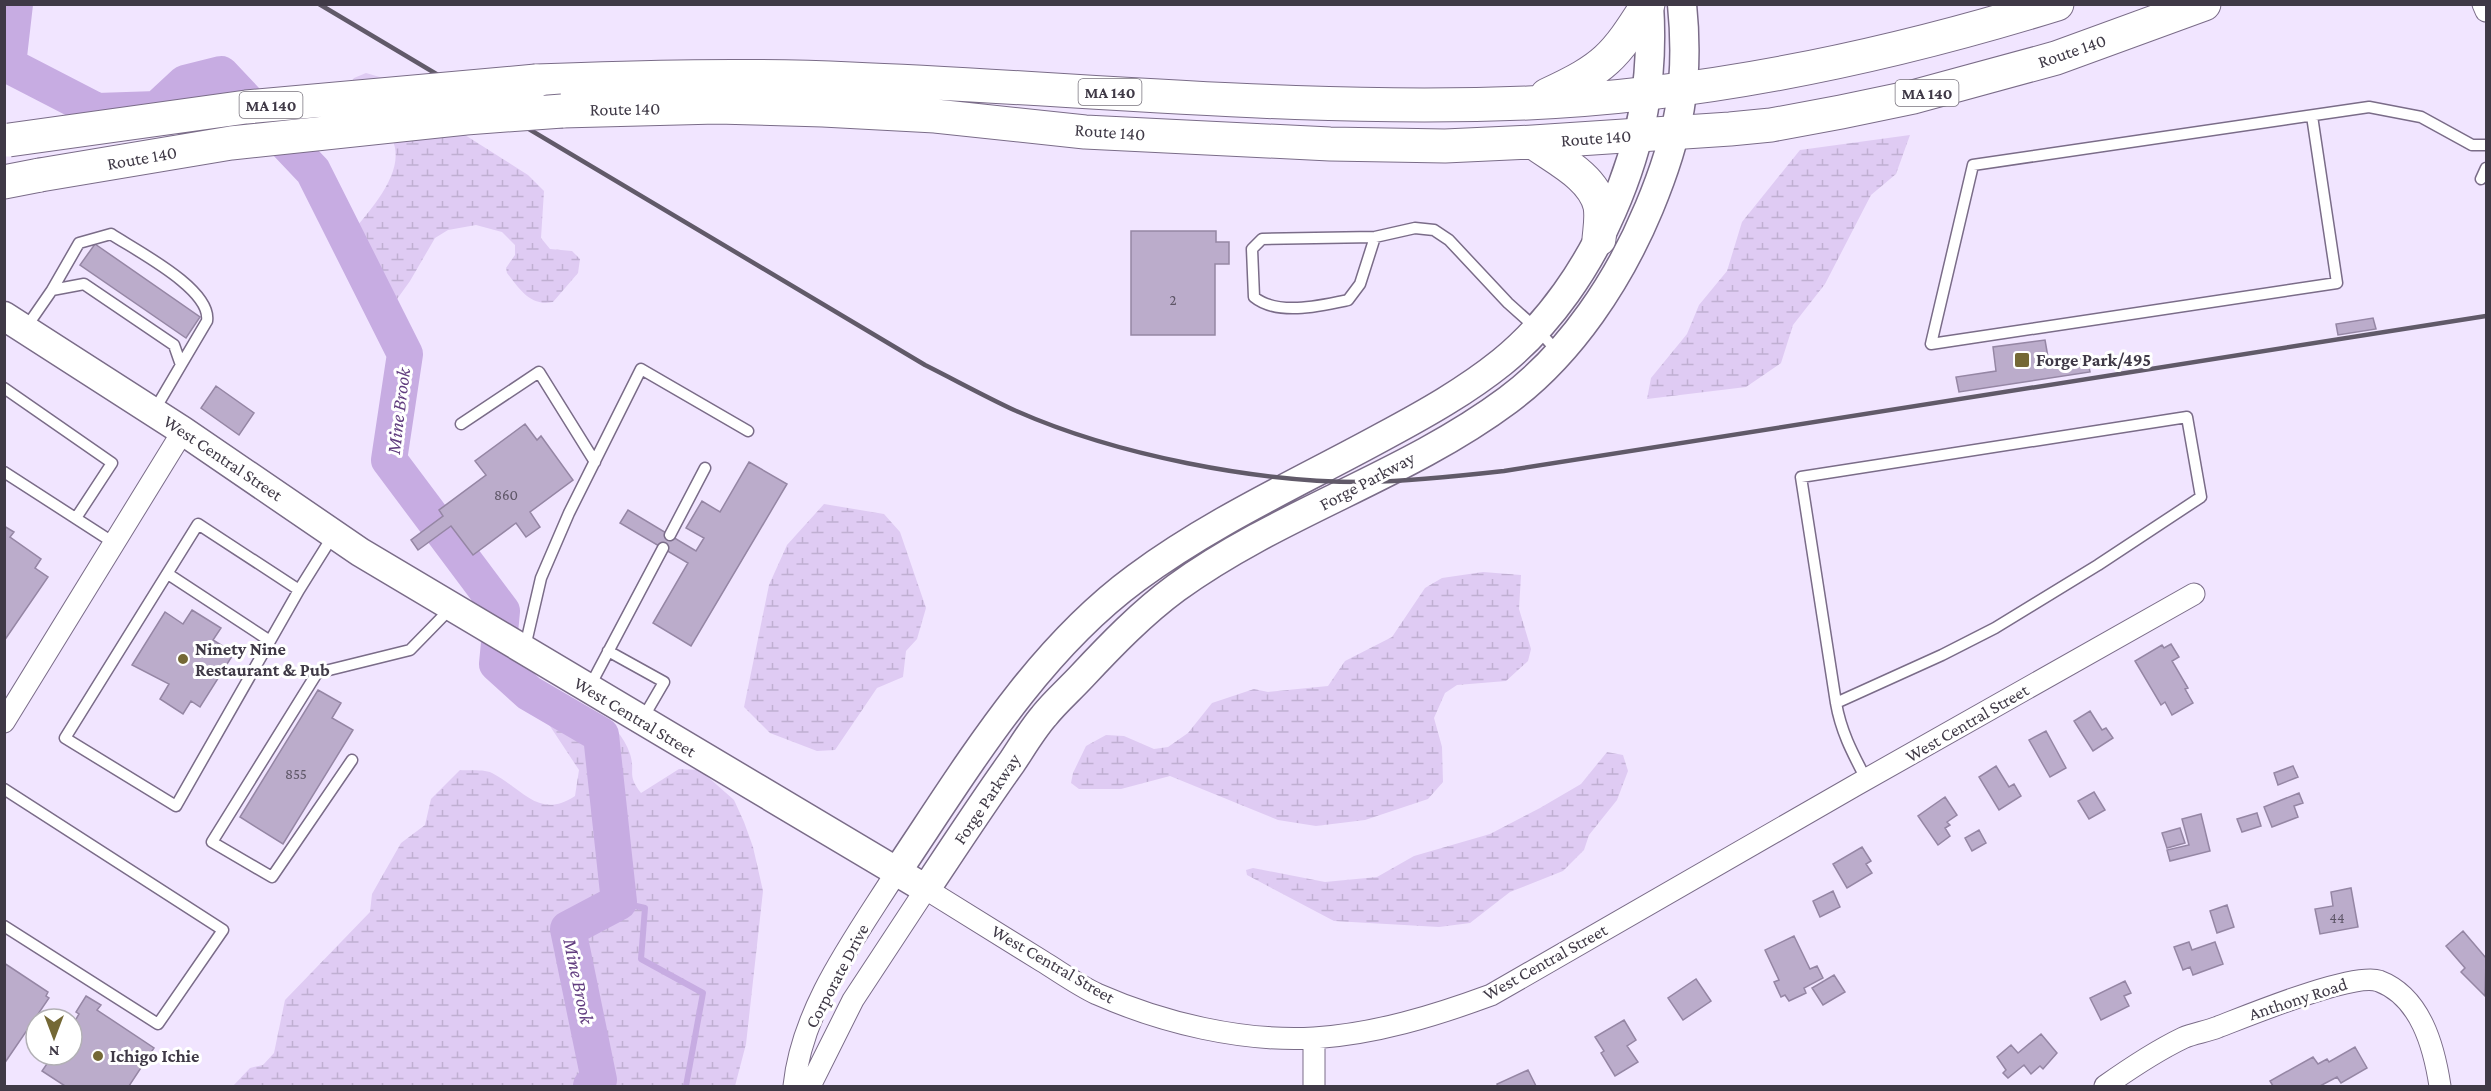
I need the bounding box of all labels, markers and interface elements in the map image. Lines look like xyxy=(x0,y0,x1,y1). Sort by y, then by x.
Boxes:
street label: Route 140 xyxy=(2035,30,2109,72)
road number: MA 140 xyxy=(1078,79,1142,105)
road number: MA 140 xyxy=(1896,80,1958,106)
road number: MA 140 xyxy=(240,92,302,118)
street label: Route 140 xyxy=(589,98,661,120)
street label: Route 140 xyxy=(1074,120,1146,144)
street label: Route 140 xyxy=(1560,126,1632,150)
street label: Route 140 xyxy=(105,142,179,174)
house number: 2 xyxy=(1169,292,1177,308)
place label: Forge Park/495 xyxy=(2036,350,2151,370)
marker: Forge Park/495 xyxy=(2013,351,2031,369)
water label: Mine Brook xyxy=(382,365,414,456)
street label: West Central Street xyxy=(160,411,287,506)
street label: Forge Parkway xyxy=(1316,447,1419,514)
house number: 860 xyxy=(494,487,518,503)
place label: Ninety Nine Restaurant & Pub xyxy=(195,639,330,680)
marker: Ninety Nine Restaurant & Pub xyxy=(176,652,190,666)
street label: West Central Street xyxy=(570,673,701,762)
street label: West Central Street xyxy=(1902,679,2033,766)
street label: Forge Parkway xyxy=(949,749,1025,848)
house number: 855 xyxy=(285,766,307,782)
house number: 44 xyxy=(2329,910,2345,926)
street label: West Central Street xyxy=(1479,919,1611,1004)
street label: Corporate Drive xyxy=(801,921,873,1031)
street label: West Central Street xyxy=(988,921,1119,1008)
water label: Mine Brook xyxy=(559,935,599,1027)
street label: Anthony Road xyxy=(2246,974,2350,1024)
north arrow xyxy=(24,1007,84,1067)
text: N xyxy=(48,1043,59,1060)
place label: Ichigo Ichie xyxy=(110,1046,199,1066)
marker: Ichigo Ichie xyxy=(91,1049,105,1063)

